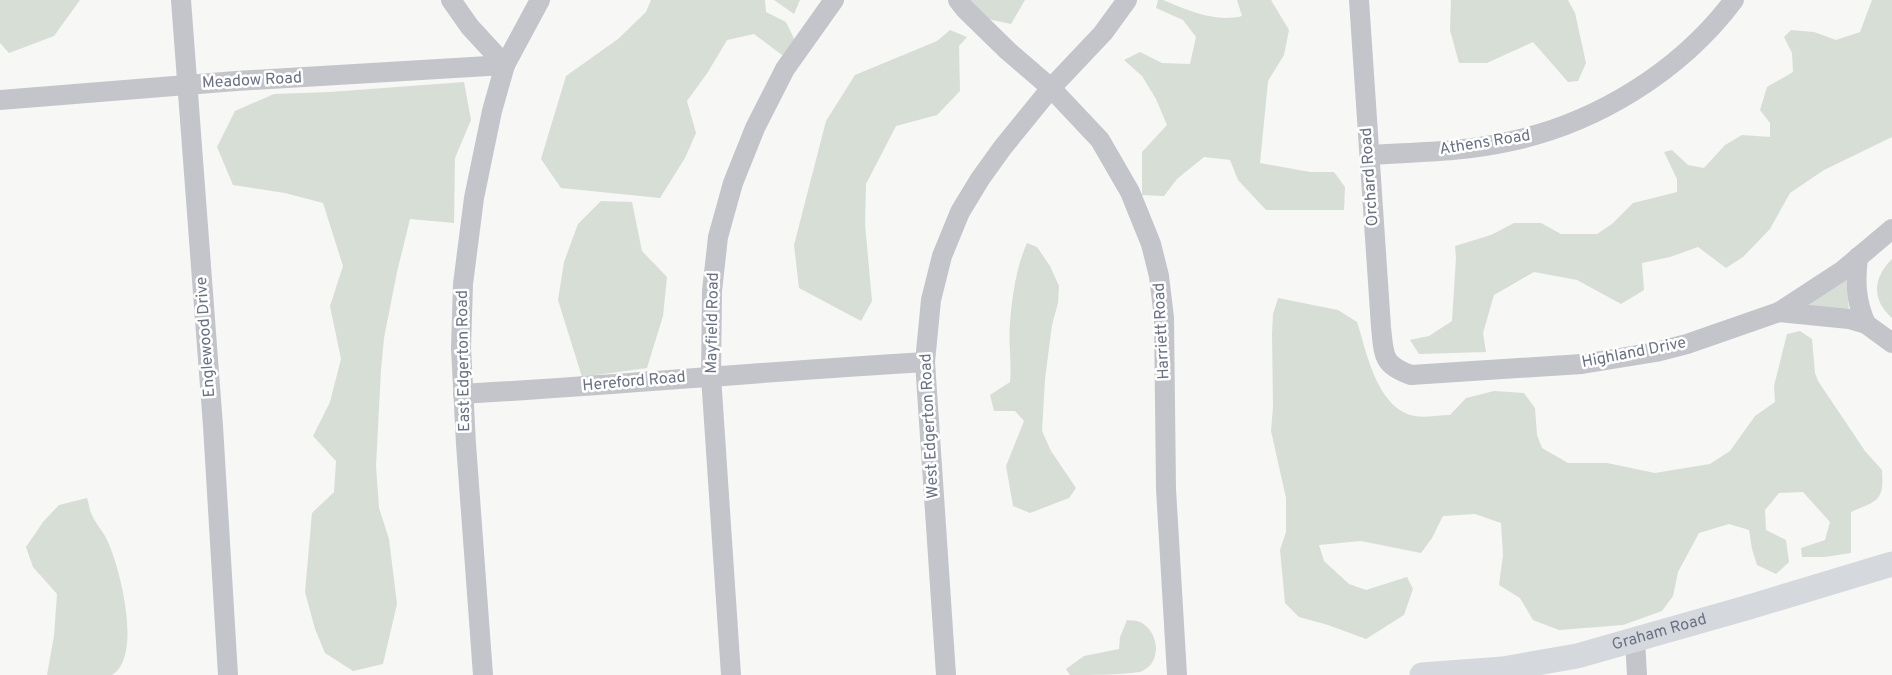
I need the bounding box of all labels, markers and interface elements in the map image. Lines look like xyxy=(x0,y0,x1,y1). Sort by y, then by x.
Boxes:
street label: Meadow Road xyxy=(201,68,303,94)
street label: Athens Road xyxy=(1438,126,1532,160)
street label: Orchard Road xyxy=(1357,127,1383,227)
street label: Mayfield Road xyxy=(702,272,724,374)
street label: Englewood Drive xyxy=(192,276,220,398)
street label: Harriett Road xyxy=(1149,282,1175,380)
street label: East Edgerton Road xyxy=(453,290,475,432)
street label: Highland Drive xyxy=(1580,333,1688,373)
street label: West Edgerton Road xyxy=(916,353,944,499)
street label: Hereford Road xyxy=(582,368,686,396)
street label: Graham Road xyxy=(1610,610,1709,656)

